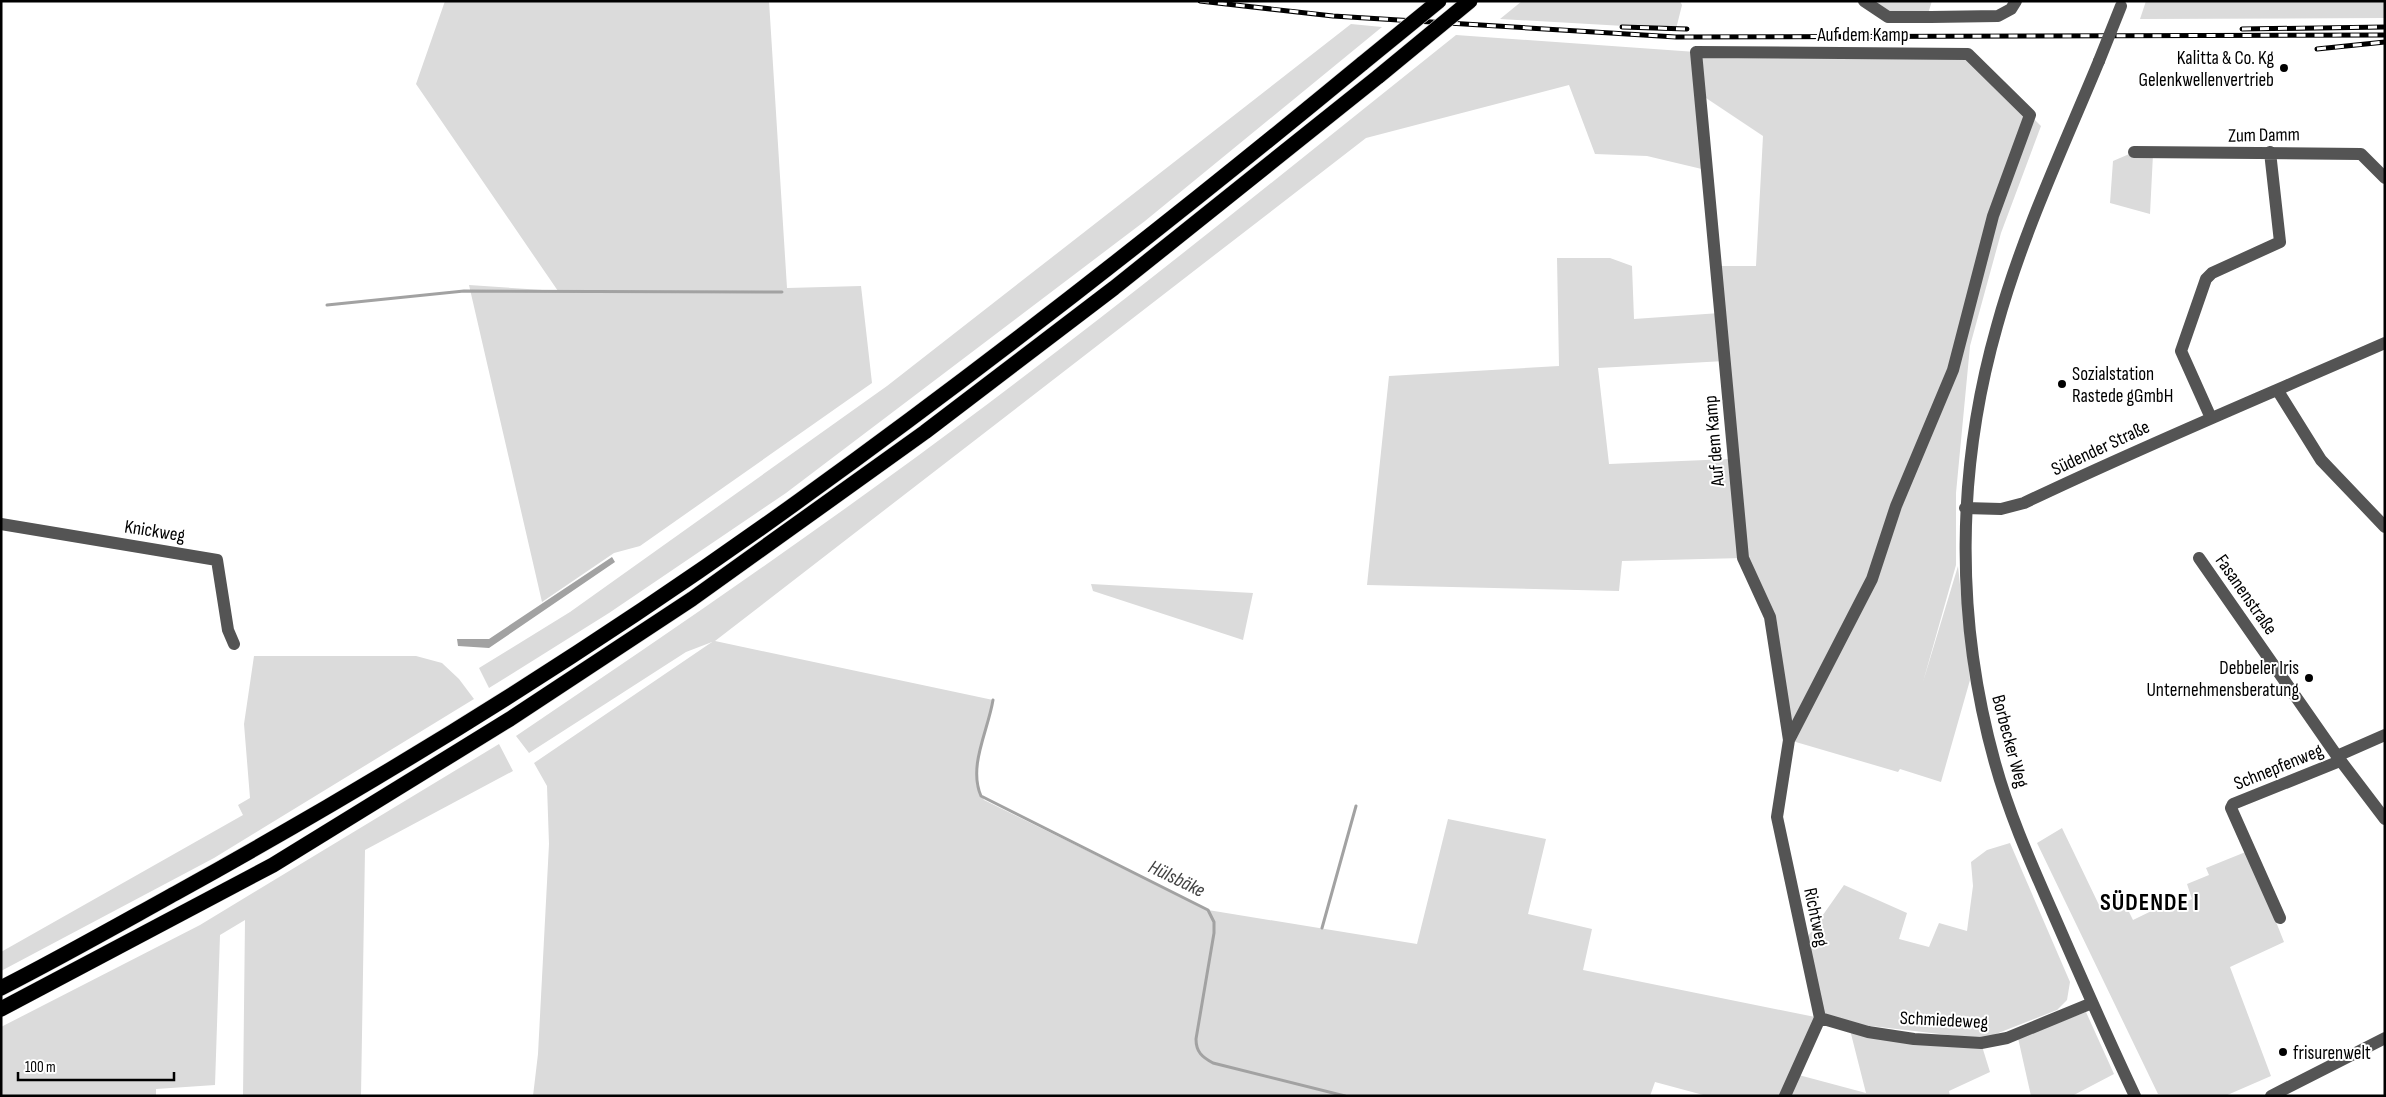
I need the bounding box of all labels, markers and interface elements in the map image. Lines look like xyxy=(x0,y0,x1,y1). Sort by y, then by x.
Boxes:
street label: Auf dem Kamp xyxy=(1816,24,1909,47)
place label: Kalitta & Co. Kg Gelenkwellenvertrieb xyxy=(2138,47,2274,92)
marker: Kalitta & Co. Kg Gelenkwellenvertrieb xyxy=(2278,62,2290,74)
street label: Zum Damm xyxy=(2228,123,2300,148)
place label: Sozialstation Rastede gGmbH xyxy=(2072,363,2173,408)
marker: Sozialstation Rastede gGmbH xyxy=(2056,378,2068,390)
street label: Auf dem Kamp xyxy=(1699,394,1730,488)
street label: Südender Straße xyxy=(2048,416,2153,481)
street label: Knickweg xyxy=(123,515,187,548)
street label: Fasanenstraße xyxy=(2210,550,2282,639)
place label: Debbeler Iris Unternehmensberatung xyxy=(2146,657,2299,702)
marker: Debbeler Iris Unternehmensberatung xyxy=(2303,672,2315,684)
street label: Borbecker Weg xyxy=(1986,692,2033,791)
street label: Schnepfenweg xyxy=(2231,739,2327,796)
water label: Hülsbäke xyxy=(1144,855,1209,903)
street label: Richtweg xyxy=(1798,886,1833,949)
district label: SÜDENDE I xyxy=(2100,888,2200,917)
street label: Schmiedeweg xyxy=(1899,1007,1989,1034)
place label: frisurenwelt xyxy=(2293,1042,2371,1065)
marker: frisurenwelt xyxy=(2277,1046,2289,1058)
scale bar xyxy=(18,1050,174,1082)
text: 100 m xyxy=(25,1058,56,1077)

